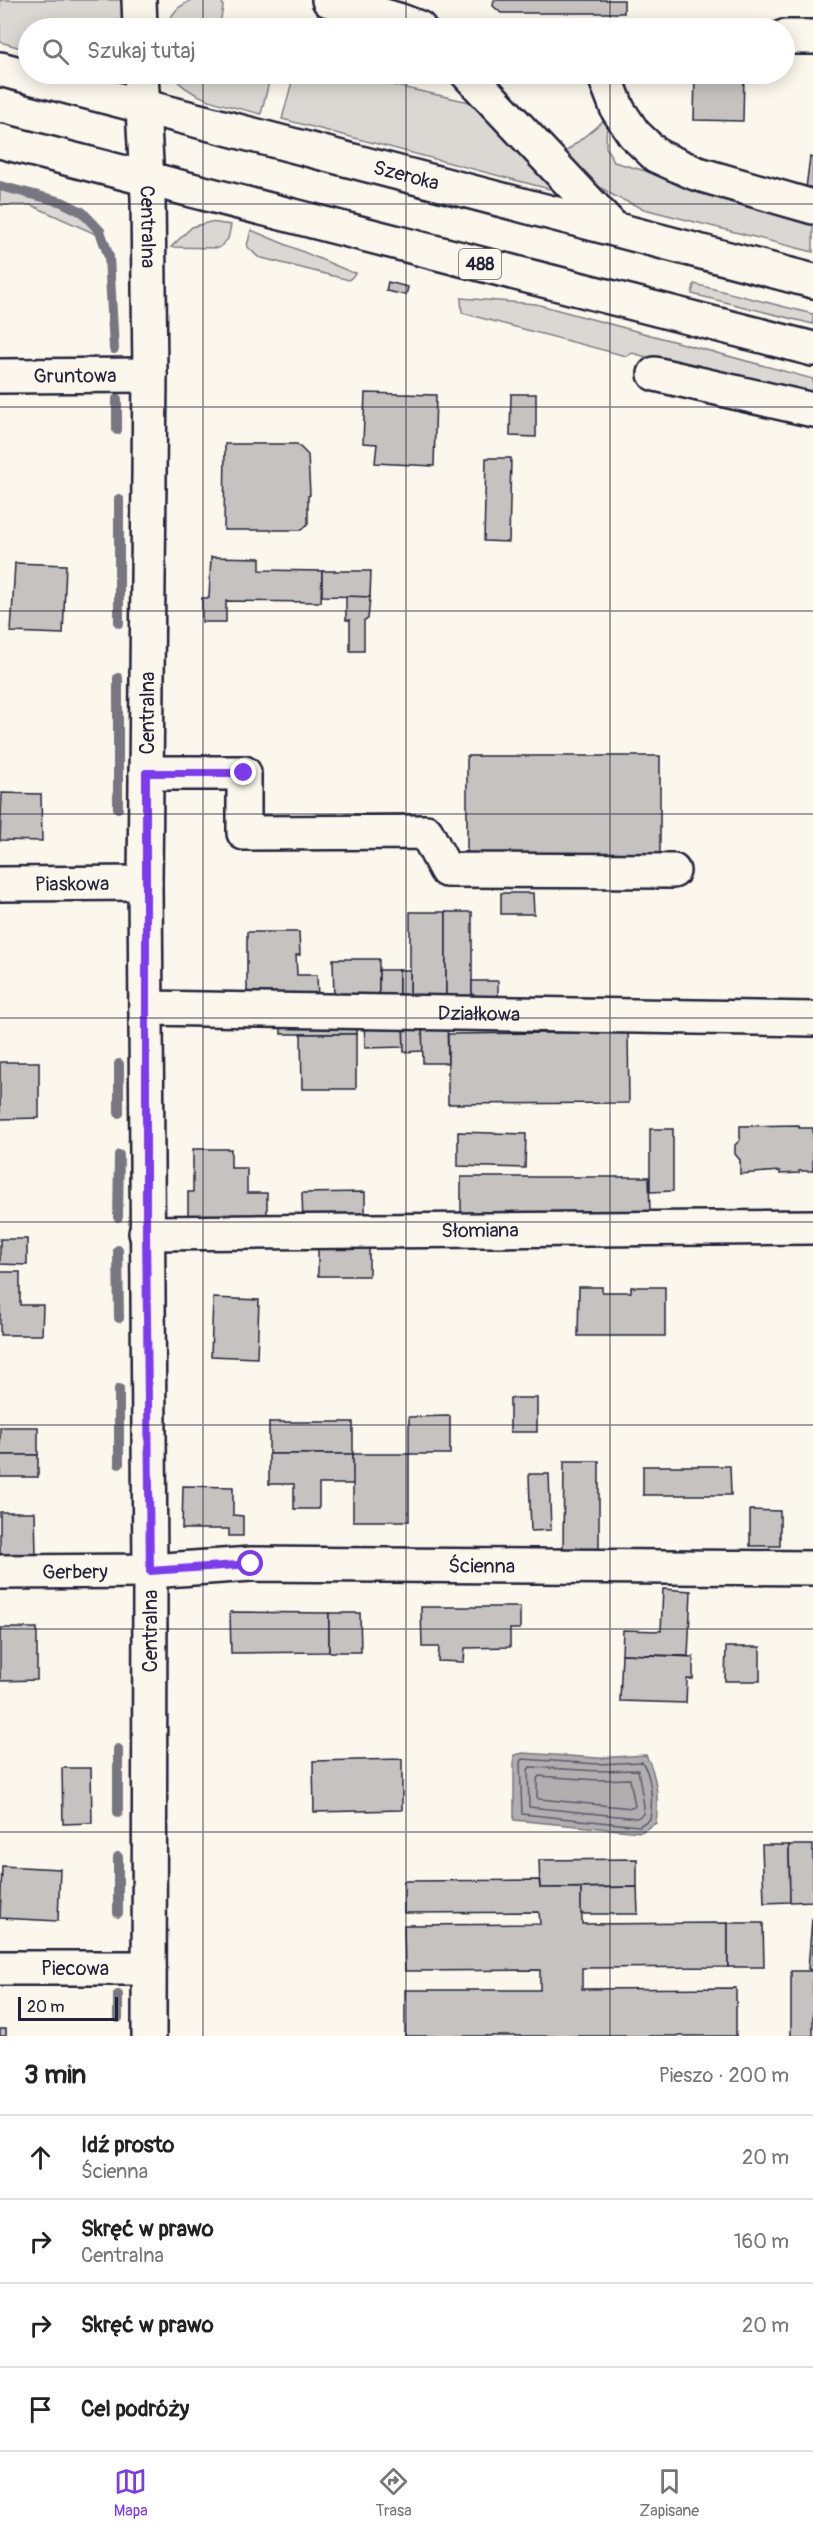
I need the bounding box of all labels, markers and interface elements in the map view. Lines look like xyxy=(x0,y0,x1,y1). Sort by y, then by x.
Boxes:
search box xyxy=(18,18,795,84)
icon: search xyxy=(39,35,72,68)
text: Szukaj tutaj xyxy=(87,37,196,65)
street label: Szeroka xyxy=(371,154,442,196)
street label: Centralna xyxy=(135,185,161,268)
road number: 488 xyxy=(459,249,501,279)
street label: Gruntowa xyxy=(33,363,117,388)
street label: Centralna xyxy=(135,672,160,754)
route end xyxy=(230,759,256,785)
street label: Piaskowa xyxy=(35,871,109,896)
street label: Działkowa xyxy=(438,1000,520,1027)
street label: Słomiana xyxy=(441,1217,519,1243)
route start xyxy=(237,1550,263,1576)
street label: Ścienna xyxy=(448,1553,515,1578)
street label: Gerbery xyxy=(42,1559,108,1584)
street label: Centralna xyxy=(138,1590,163,1672)
street label: Piecowa xyxy=(41,1956,109,1981)
scale bar xyxy=(18,1994,118,2022)
text: 20 m xyxy=(27,1997,65,2017)
text: 3 min xyxy=(24,2059,86,2091)
text: Pieszo · 200 m xyxy=(659,2063,789,2088)
text: Idź prosto xyxy=(81,2131,174,2159)
icon: ahead xyxy=(24,2141,57,2174)
text: 20 m xyxy=(742,2145,789,2170)
text: Ścienna xyxy=(81,2159,148,2184)
text: Skręć w prawo xyxy=(81,2215,214,2243)
icon: right xyxy=(24,2225,57,2258)
text: 160 m xyxy=(734,2229,789,2254)
text: Centralna xyxy=(81,2243,164,2268)
icon: right xyxy=(24,2309,57,2342)
text: Skręć w prawo xyxy=(81,2311,214,2339)
text: 20 m xyxy=(742,2313,789,2338)
icon: arrive xyxy=(24,2393,57,2426)
text: Cel podróży xyxy=(81,2395,189,2423)
tab: Mapa xyxy=(114,2465,148,2521)
tab: Trasa xyxy=(375,2465,412,2521)
tab: Zapisane xyxy=(639,2465,699,2521)

